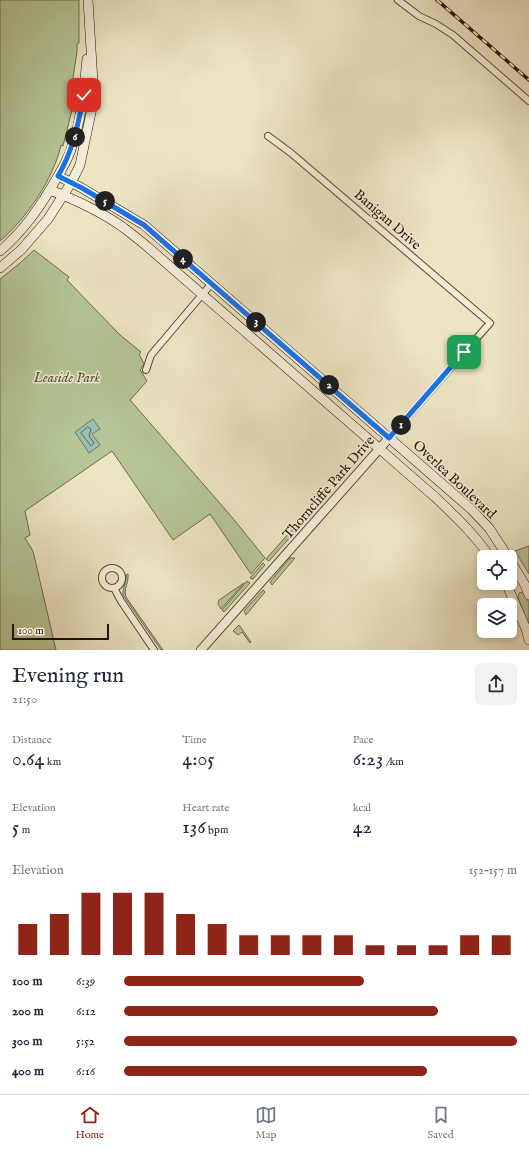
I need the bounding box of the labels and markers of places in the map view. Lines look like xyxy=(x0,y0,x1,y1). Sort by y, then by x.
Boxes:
pin xyxy=(67,78,101,112)
pin: 6 xyxy=(65,127,85,147)
pin: 5 xyxy=(95,191,115,211)
pin: 4 xyxy=(173,249,193,269)
pin: 3 xyxy=(246,312,266,332)
pin xyxy=(447,335,481,369)
pin: 2 xyxy=(319,375,339,395)
pin: 1 xyxy=(391,415,411,435)

